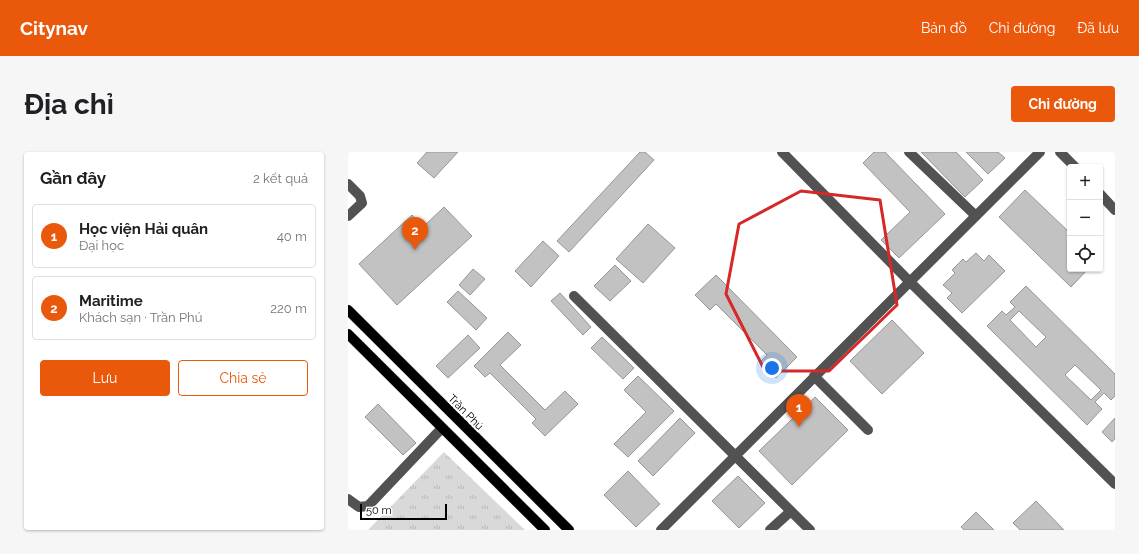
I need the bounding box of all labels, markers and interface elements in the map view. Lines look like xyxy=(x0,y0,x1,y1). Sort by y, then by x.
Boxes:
text: Citynav xyxy=(20,17,88,39)
text: Bản đồ xyxy=(921,20,967,36)
text: Chỉ đường xyxy=(989,20,1055,36)
text: Đã lưu xyxy=(1077,20,1119,36)
button: Chỉ đường xyxy=(1011,86,1115,122)
text: Địa chỉ xyxy=(24,88,114,121)
map controls xyxy=(1067,164,1103,272)
button: + xyxy=(1067,164,1103,200)
text: Gần đây xyxy=(40,168,106,188)
text: 2 kết quả xyxy=(253,171,308,186)
button: − xyxy=(1067,200,1103,236)
pin: 2 xyxy=(402,217,428,250)
text: Học viện Hải quân xyxy=(79,220,208,238)
text: 1 xyxy=(51,229,57,244)
text: 40 m xyxy=(277,229,307,244)
button: locate xyxy=(1067,236,1103,272)
text: Đại học xyxy=(79,238,124,253)
text: Maritime xyxy=(79,292,143,310)
text: 2 xyxy=(50,301,58,316)
text: 220 m xyxy=(270,301,307,316)
text: Khách sạn · Trần Phú xyxy=(79,310,202,325)
your location xyxy=(762,358,782,378)
button: Lưu xyxy=(40,360,170,396)
button: Chia sẻ xyxy=(178,360,308,396)
street label: Trần Phú xyxy=(445,392,486,433)
pin: 1 xyxy=(786,394,812,427)
scale bar xyxy=(360,502,447,521)
text: 50 m xyxy=(366,504,392,517)

